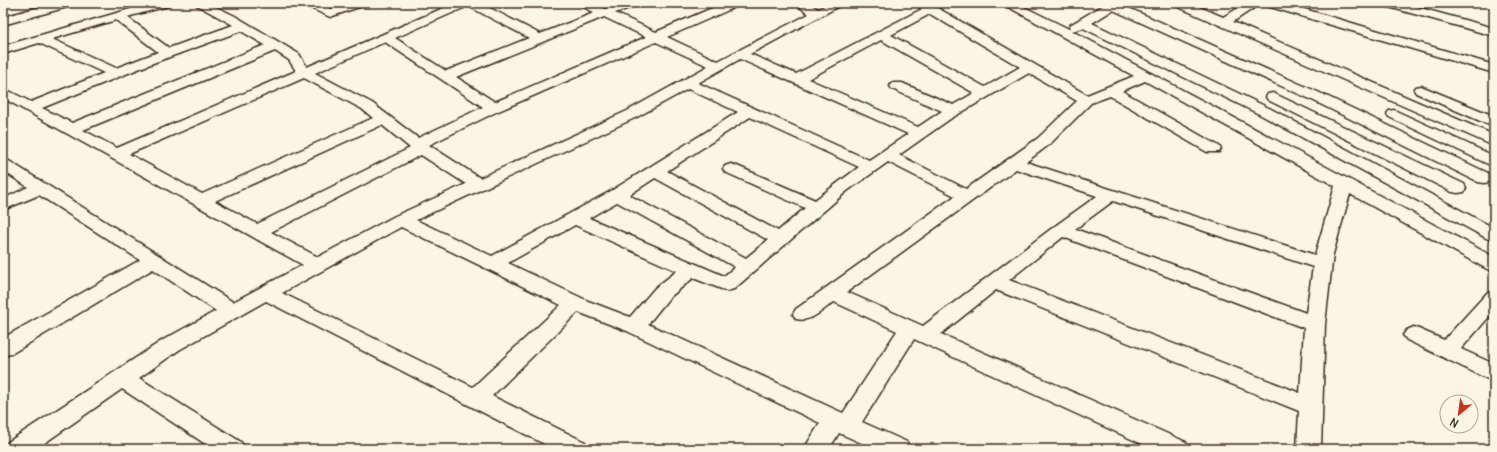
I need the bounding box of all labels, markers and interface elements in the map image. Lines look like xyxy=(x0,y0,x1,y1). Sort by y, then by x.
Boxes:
north arrow xyxy=(1439,394,1479,434)
text: N xyxy=(1447,415,1461,431)

